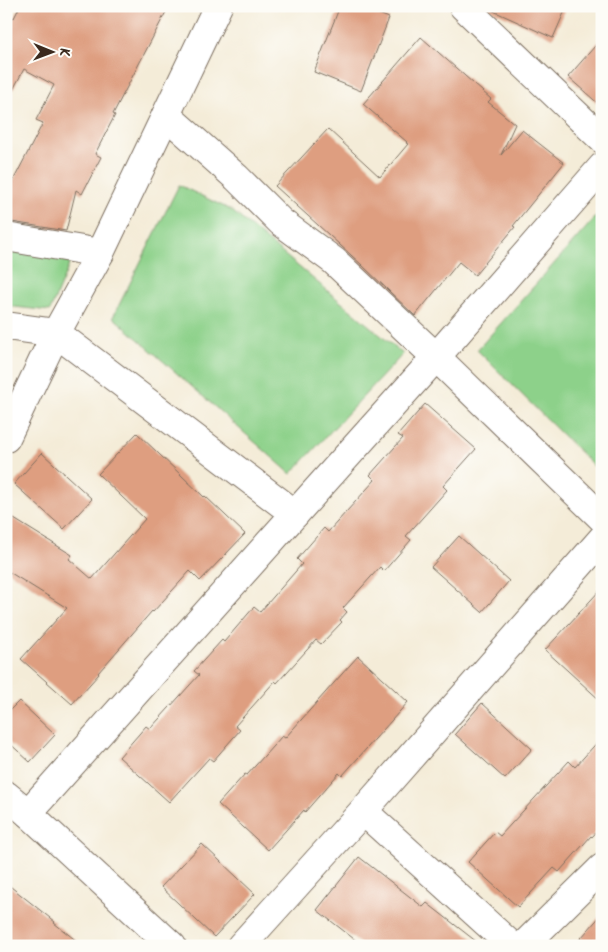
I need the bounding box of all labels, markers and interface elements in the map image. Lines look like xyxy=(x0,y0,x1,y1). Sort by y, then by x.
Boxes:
north arrow xyxy=(28,28,78,78)
text: K xyxy=(53,48,75,57)

